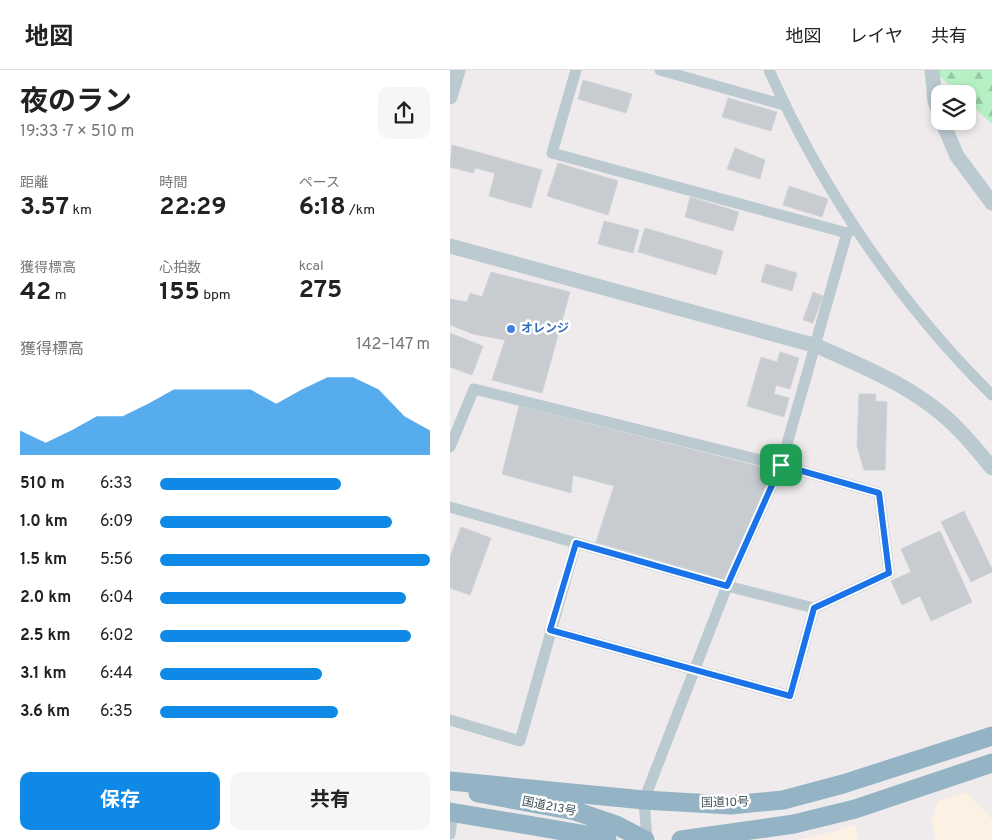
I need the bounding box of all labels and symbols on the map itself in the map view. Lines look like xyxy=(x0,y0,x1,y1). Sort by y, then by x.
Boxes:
place label: オレンジ xyxy=(521,321,569,337)
marker: オレンジ xyxy=(505,323,517,335)
pin xyxy=(760,444,802,486)
street label: 国道213号 xyxy=(520,794,578,820)
street label: 国道10号 xyxy=(701,795,749,811)

